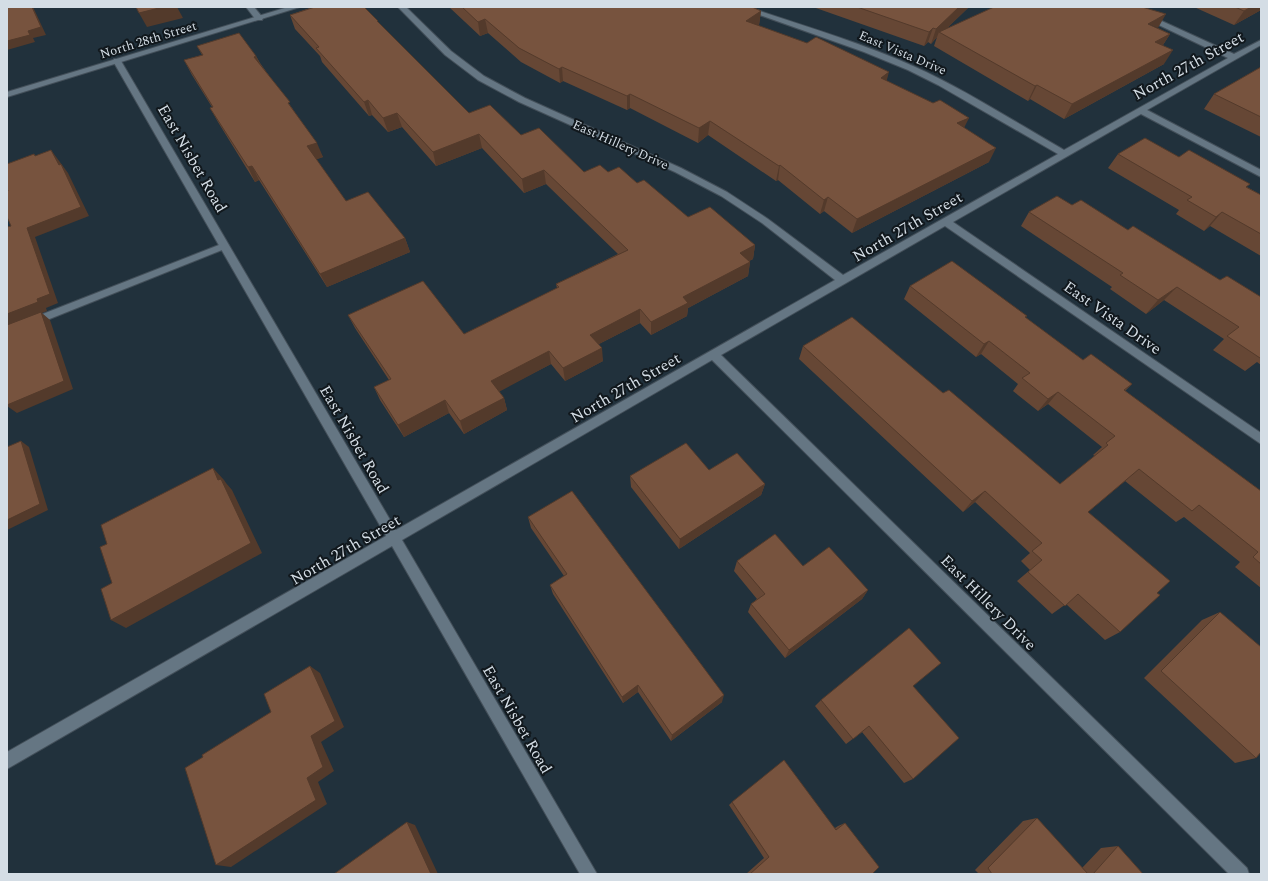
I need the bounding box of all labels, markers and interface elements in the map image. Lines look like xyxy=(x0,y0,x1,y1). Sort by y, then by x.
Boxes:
street label: North 28th Street xyxy=(97,16,200,64)
street label: East Vista Drive xyxy=(856,25,950,80)
street label: North 27th Street xyxy=(1129,25,1249,106)
street label: East Nisbet Road xyxy=(151,100,233,217)
street label: East Hillery Drive xyxy=(569,115,672,175)
street label: North 27th Street xyxy=(848,185,967,268)
street label: East Vista Drive xyxy=(1058,275,1166,361)
street label: North 27th Street xyxy=(566,346,685,429)
street label: East Nisbet Road xyxy=(313,381,395,498)
street label: North 27th Street xyxy=(286,508,405,591)
street label: East Hillery Drive xyxy=(935,549,1042,656)
street label: East Nisbet Road xyxy=(476,661,558,778)

